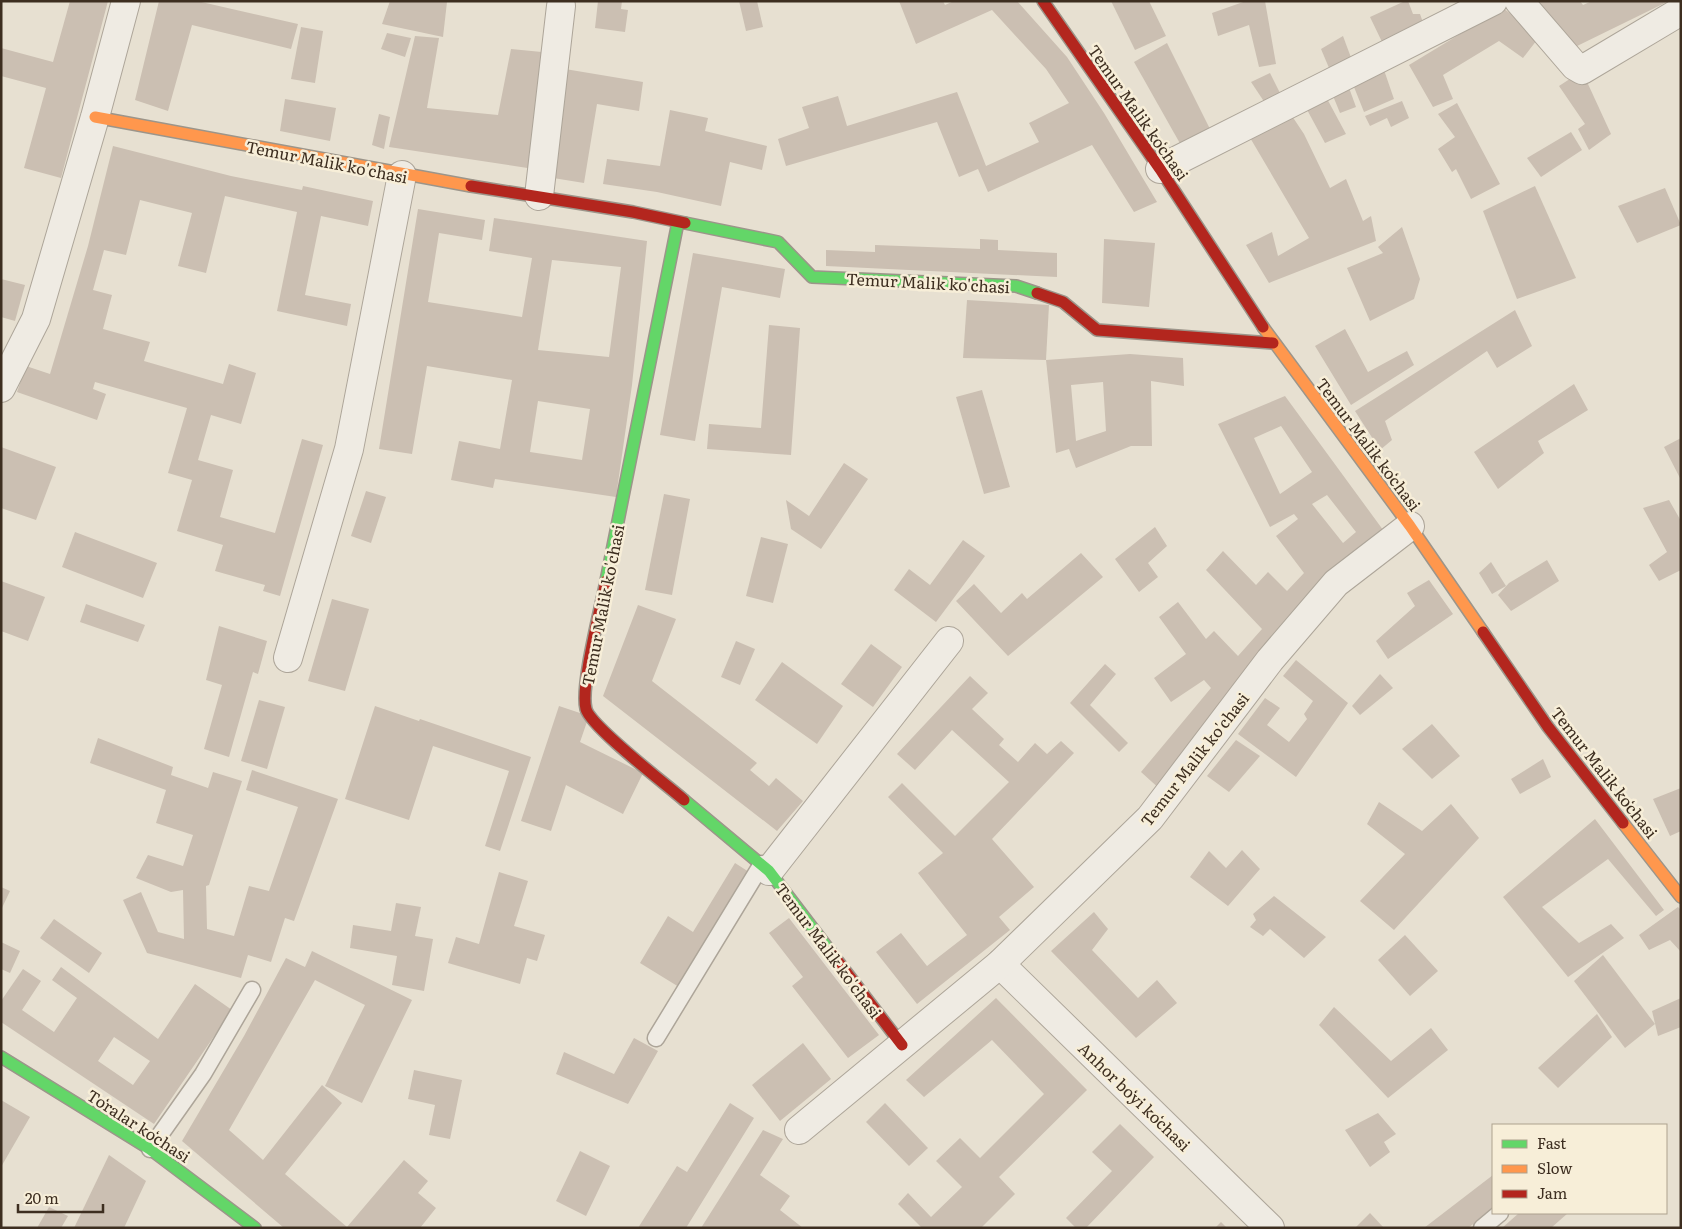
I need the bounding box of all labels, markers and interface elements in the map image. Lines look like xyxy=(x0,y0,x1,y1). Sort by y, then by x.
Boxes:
street label: Temur Malik koʻchasi xyxy=(1083,39,1195,185)
street label: Temur Malik ko'chasi xyxy=(244,134,410,188)
street label: Temur Malik ko'chasi xyxy=(845,266,1011,298)
street label: Temur Malik koʻchasi xyxy=(1311,372,1427,516)
street label: Temur Malik ko'chasi xyxy=(575,522,629,688)
street label: Temur Malik ko'chasi xyxy=(1134,687,1254,831)
street label: Temur Malik koʻchasi xyxy=(1546,701,1664,843)
street label: Temur Malik ko'chasi xyxy=(770,877,888,1023)
street label: Anhor boʻyi koʻchasi xyxy=(1074,1036,1196,1156)
street label: Toʻralar koʻchasi xyxy=(82,1082,196,1168)
legend xyxy=(1492,1124,1667,1214)
text: Fast xyxy=(1537,1131,1566,1154)
text: Slow xyxy=(1537,1156,1572,1179)
text: Jam xyxy=(1537,1181,1568,1204)
scale bar xyxy=(18,1182,102,1214)
text: 20 m xyxy=(25,1186,59,1209)

